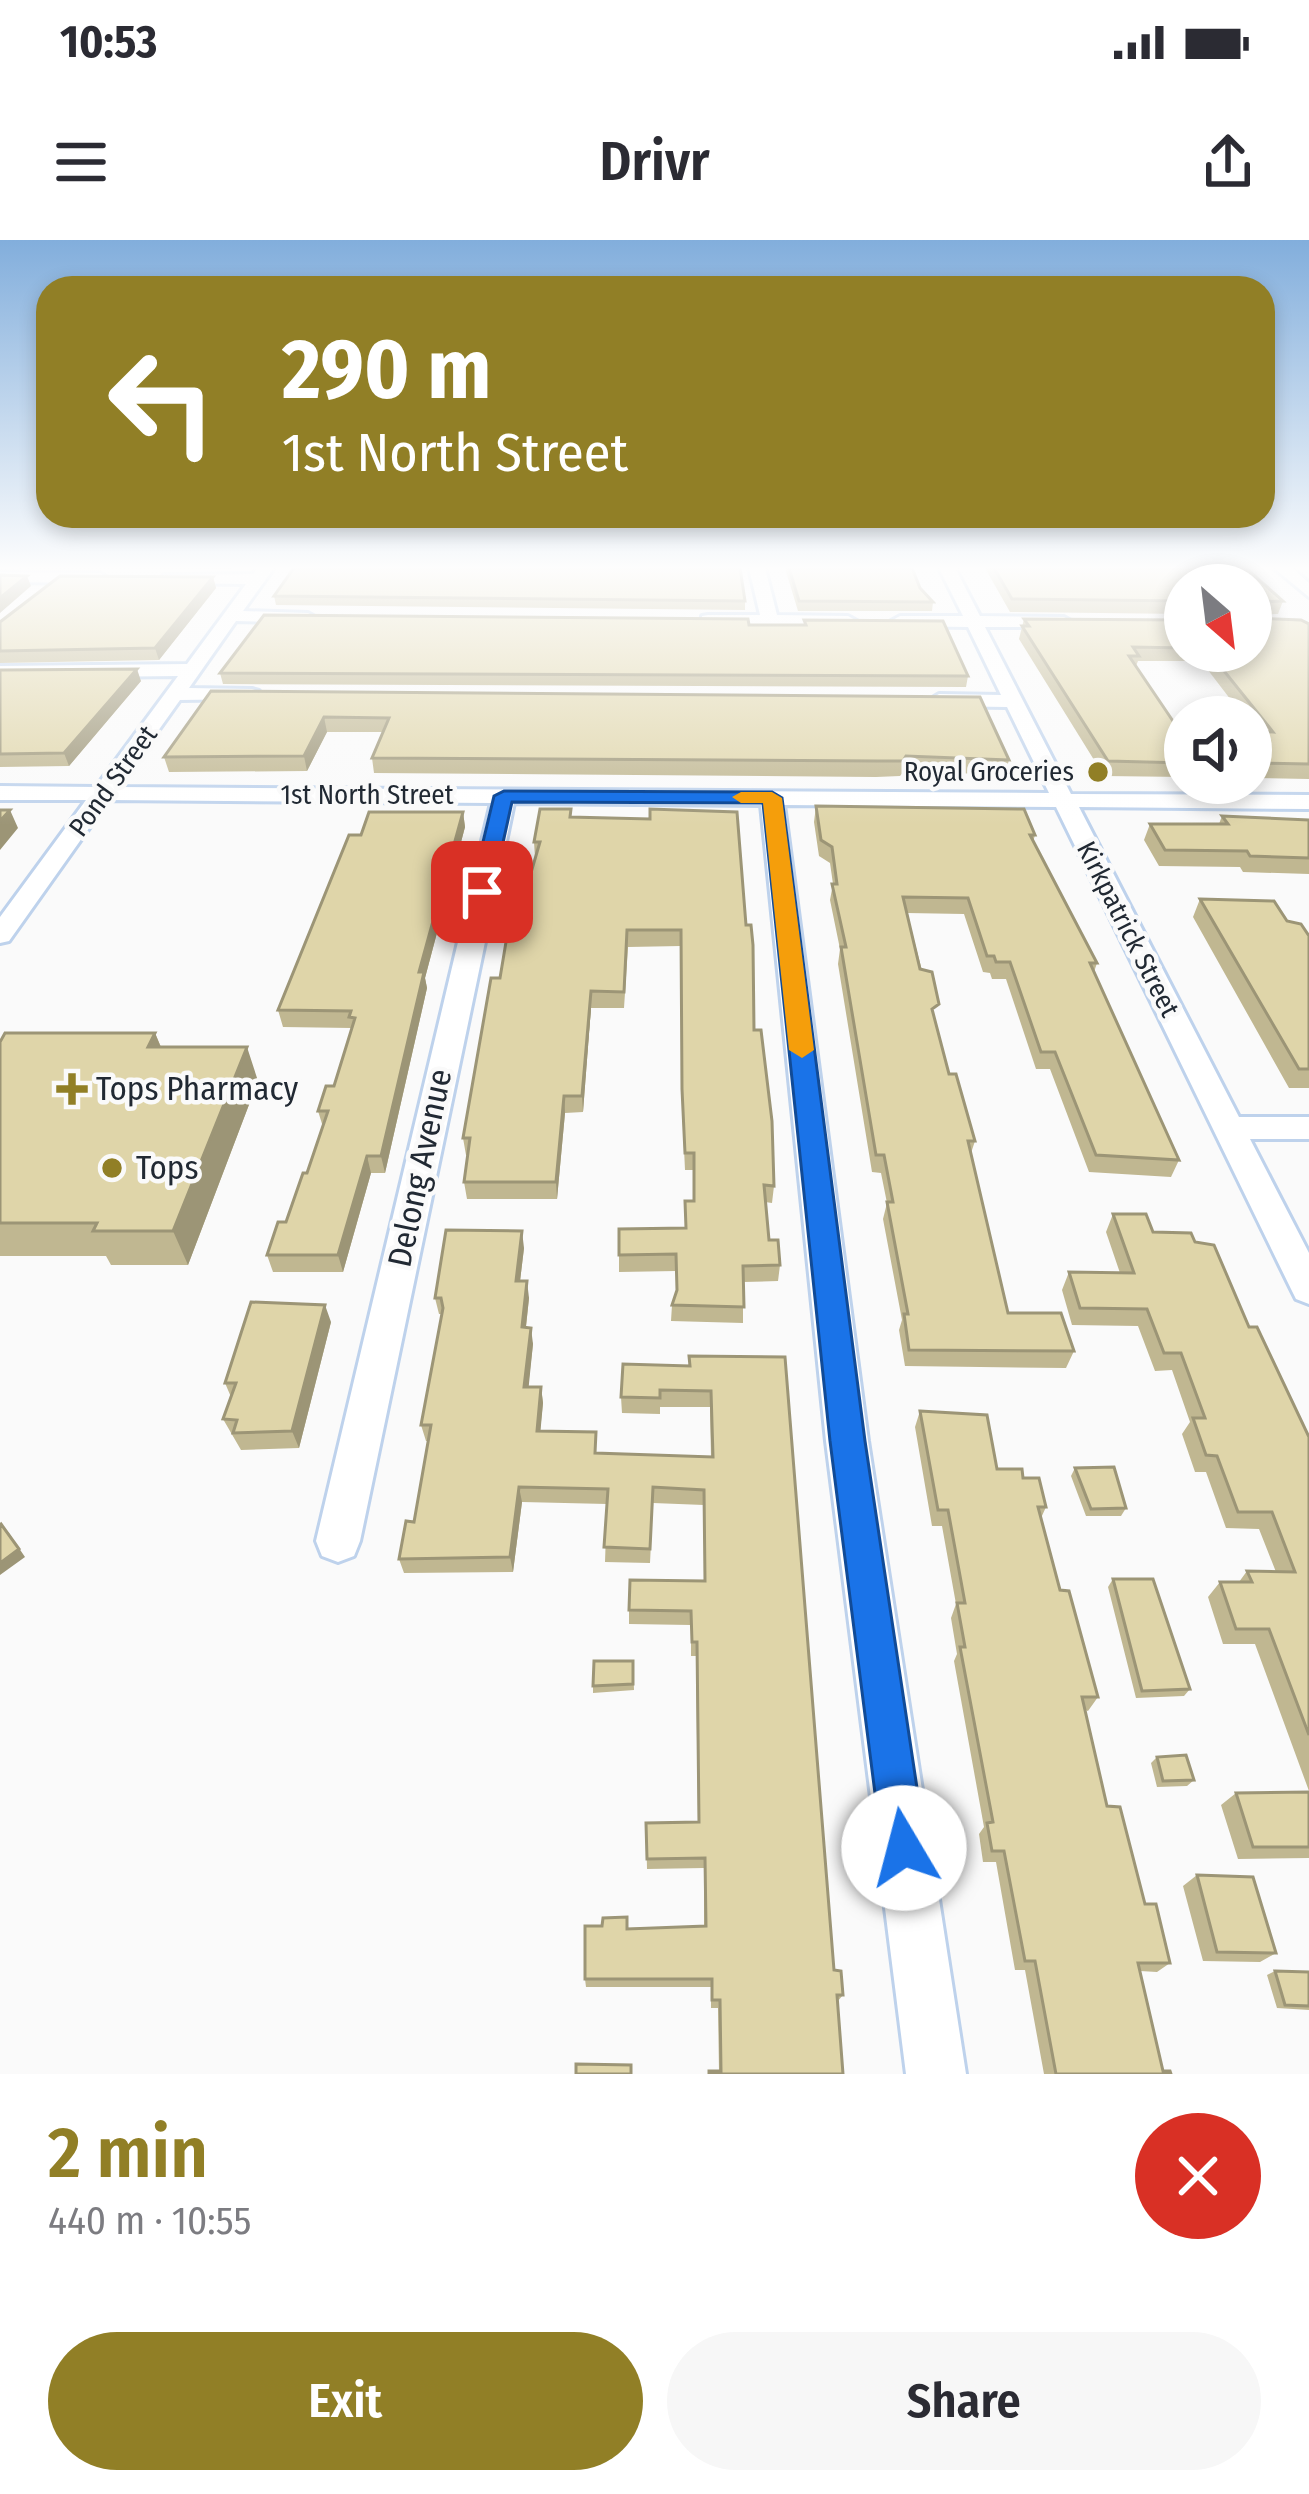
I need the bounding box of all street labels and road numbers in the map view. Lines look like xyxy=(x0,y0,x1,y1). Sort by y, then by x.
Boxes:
street label: Pond Street xyxy=(62,719,164,843)
street label: 1st North Street xyxy=(280,779,454,811)
street label: Kirkpatrick Street xyxy=(1070,836,1186,1022)
street label: Delong Avenue xyxy=(380,1065,460,1271)

